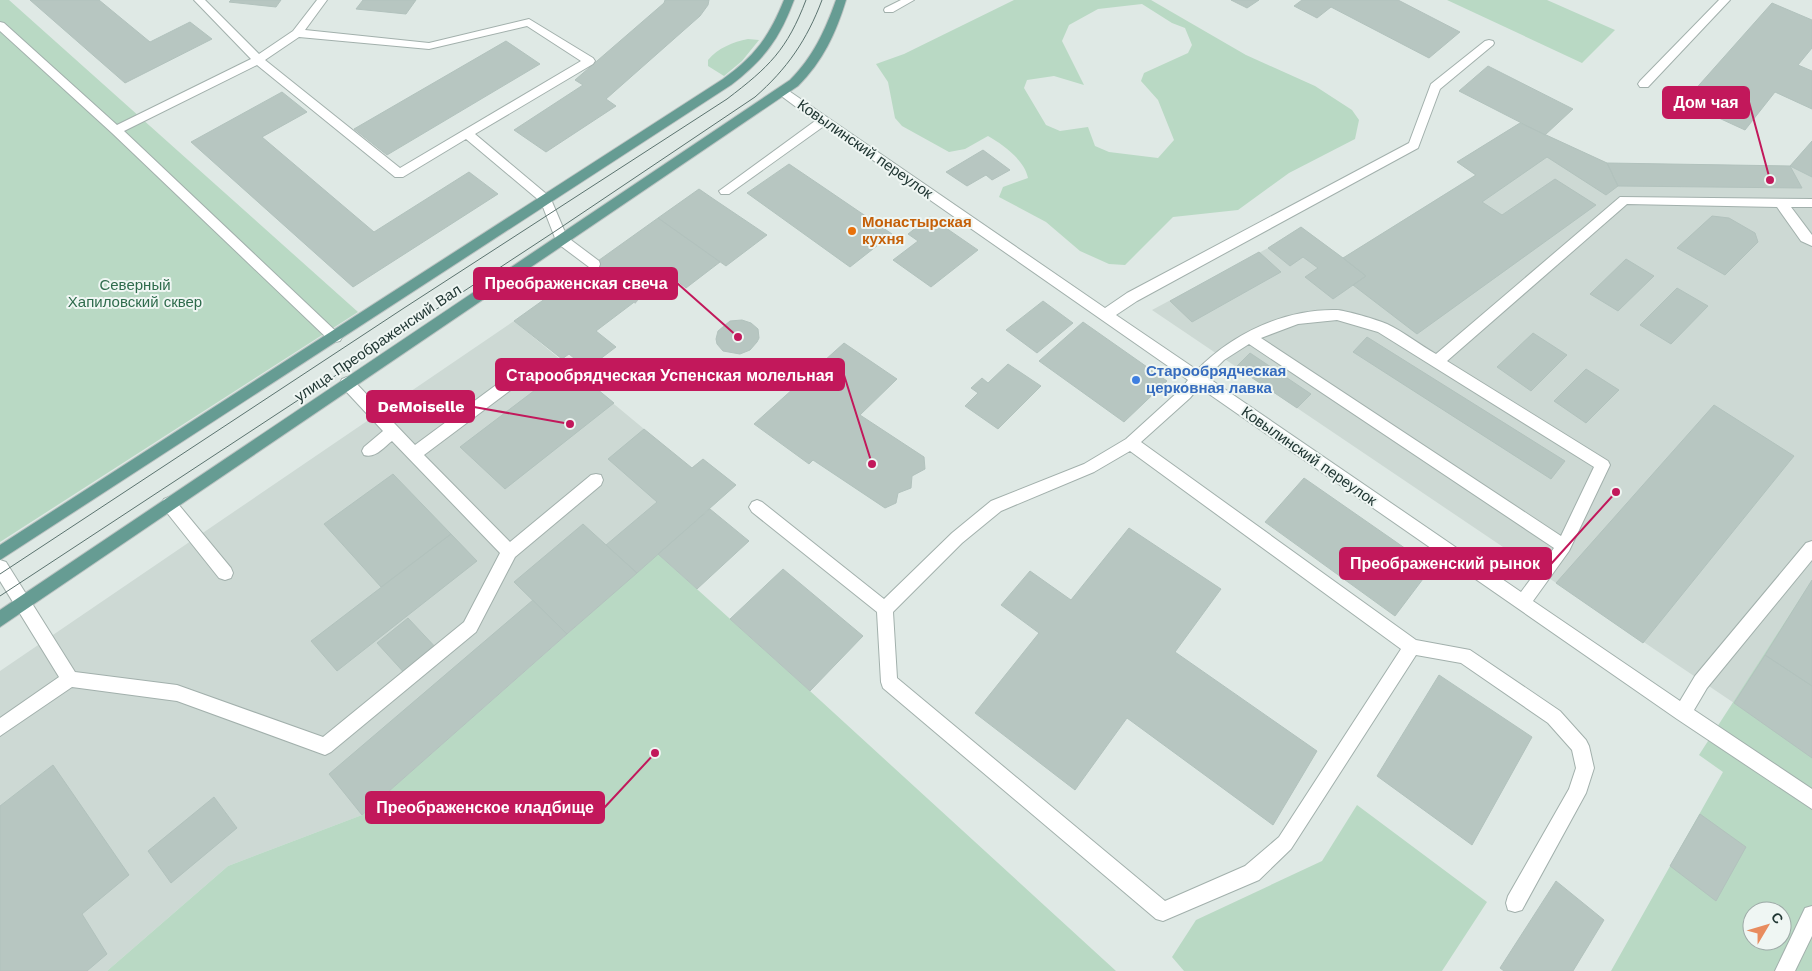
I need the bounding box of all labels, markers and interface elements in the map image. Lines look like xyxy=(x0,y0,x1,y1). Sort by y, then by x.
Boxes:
callout: Дом чая xyxy=(1663,87,1749,118)
text: Дом чая xyxy=(1673,93,1739,112)
street label: Ковылинский переулок xyxy=(794,95,937,203)
place label: Монастырская кухня xyxy=(862,213,972,248)
marker: Монастырская кухня xyxy=(846,225,858,237)
callout: Преображенская свеча xyxy=(474,268,677,299)
text: Преображенская свеча xyxy=(484,274,668,293)
park label: Северный Хапиловский сквер xyxy=(68,276,202,311)
street label: улица Преображенский Вал xyxy=(291,280,465,406)
callout: Старообрядческая Успенская молельная xyxy=(496,359,844,390)
place label: Старообрядческая церковная лавка xyxy=(1146,362,1286,397)
text: Старообрядческая Успенская молельная xyxy=(506,366,834,385)
marker: Старообрядческая церковная лавка xyxy=(1130,374,1142,386)
callout: DeMoiselle xyxy=(367,391,474,422)
text: DeMoiselle xyxy=(378,397,464,416)
street label: Ковылинский переулок xyxy=(1238,402,1381,510)
callout: Преображенский рынок xyxy=(1340,548,1551,579)
text: Преображенский рынок xyxy=(1350,554,1541,573)
callout: Преображенское кладбище xyxy=(366,792,604,823)
text: Преображенское кладбище xyxy=(376,798,594,817)
north arrow xyxy=(1742,901,1792,951)
text: С xyxy=(1768,909,1787,927)

